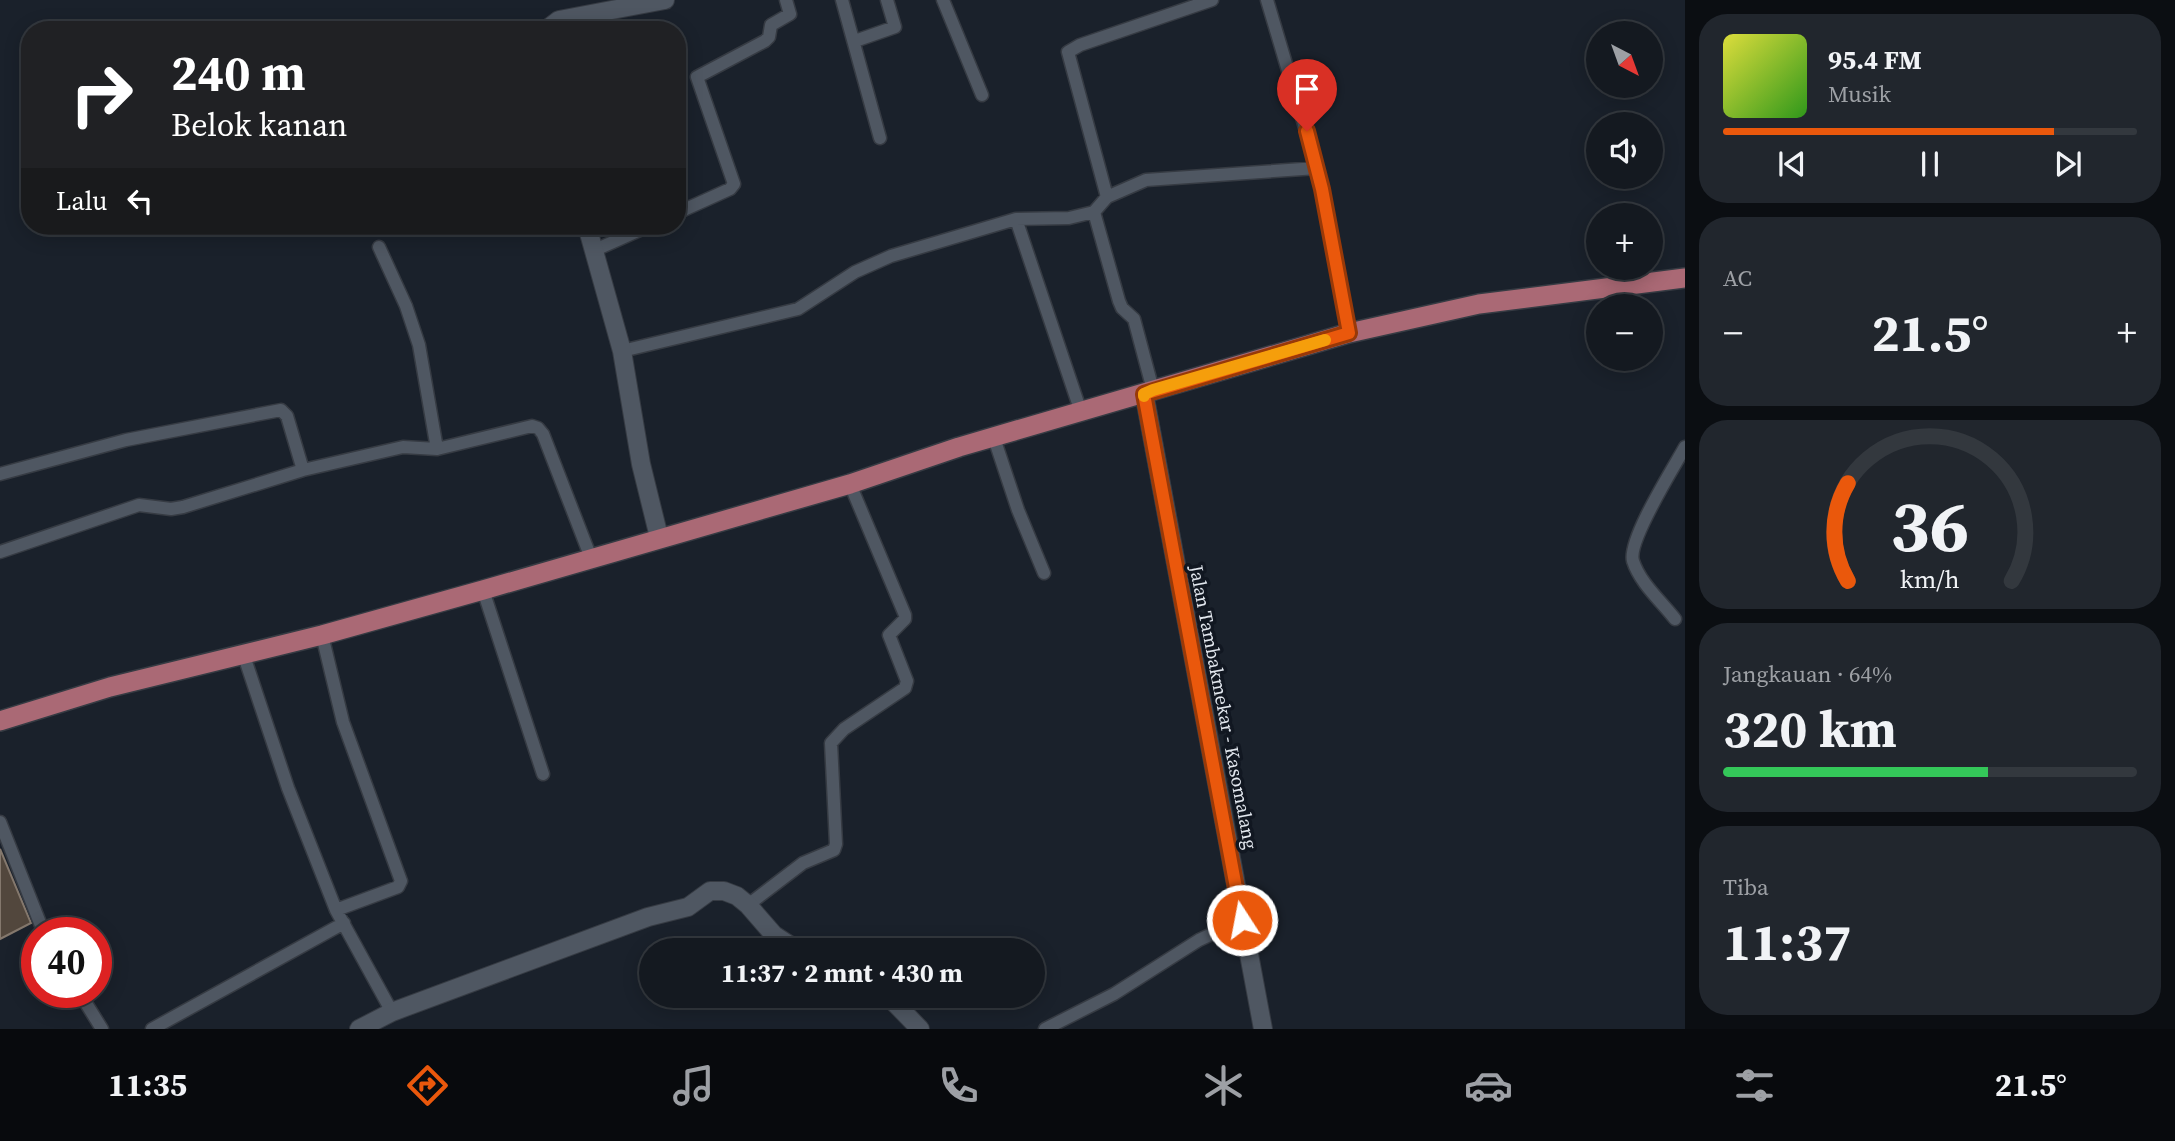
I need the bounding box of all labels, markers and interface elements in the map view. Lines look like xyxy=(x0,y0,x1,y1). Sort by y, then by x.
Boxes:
north arrow xyxy=(1586,21,1662,98)
map controls xyxy=(1586,21,1663,371)
text: 240 m xyxy=(171,39,306,106)
text: 95.4 FM xyxy=(1828,42,1922,78)
icon: right xyxy=(56,49,147,140)
pin xyxy=(1277,59,1337,131)
icon: arrive xyxy=(1288,70,1326,108)
text: Musik xyxy=(1828,78,1891,110)
text: Belok kanan xyxy=(171,103,347,147)
button: sound xyxy=(1586,112,1663,189)
icon: previous xyxy=(1773,145,1811,183)
icon: pause xyxy=(1911,145,1949,183)
icon: next xyxy=(2049,145,2087,183)
icon: left xyxy=(121,182,159,220)
text: Lalu xyxy=(56,183,107,219)
button: + xyxy=(1586,203,1663,280)
text: AC xyxy=(1723,262,1752,294)
button: − xyxy=(1586,294,1663,371)
text: 21.5° xyxy=(1871,297,1989,368)
text: − xyxy=(1723,307,1743,359)
text: + xyxy=(2117,307,2137,359)
text: 36 xyxy=(1891,476,1969,575)
text: km/h xyxy=(1900,561,1960,595)
street label: Jalan Tambakmekar - Kasomalang xyxy=(1183,562,1264,851)
text: Jangkauan · 64% xyxy=(1723,658,1892,690)
text: 320 km xyxy=(1723,693,1897,764)
text: Tiba xyxy=(1723,871,1769,903)
position arrow xyxy=(1205,883,1279,957)
text: 11:37 xyxy=(1723,906,1851,977)
speed limit sign: 40 xyxy=(21,917,112,1008)
text: 11:37 · 2 mnt · 430 m xyxy=(721,955,963,991)
icon: directions xyxy=(403,1061,452,1110)
icon: music xyxy=(669,1061,718,1110)
icon: phone xyxy=(934,1061,983,1110)
icon: climate xyxy=(1199,1061,1248,1110)
icon: car xyxy=(1464,1061,1513,1110)
icon: filters xyxy=(1730,1061,1779,1110)
text: 11:35 xyxy=(108,1063,187,1107)
text: 21.5° xyxy=(1995,1063,2067,1107)

